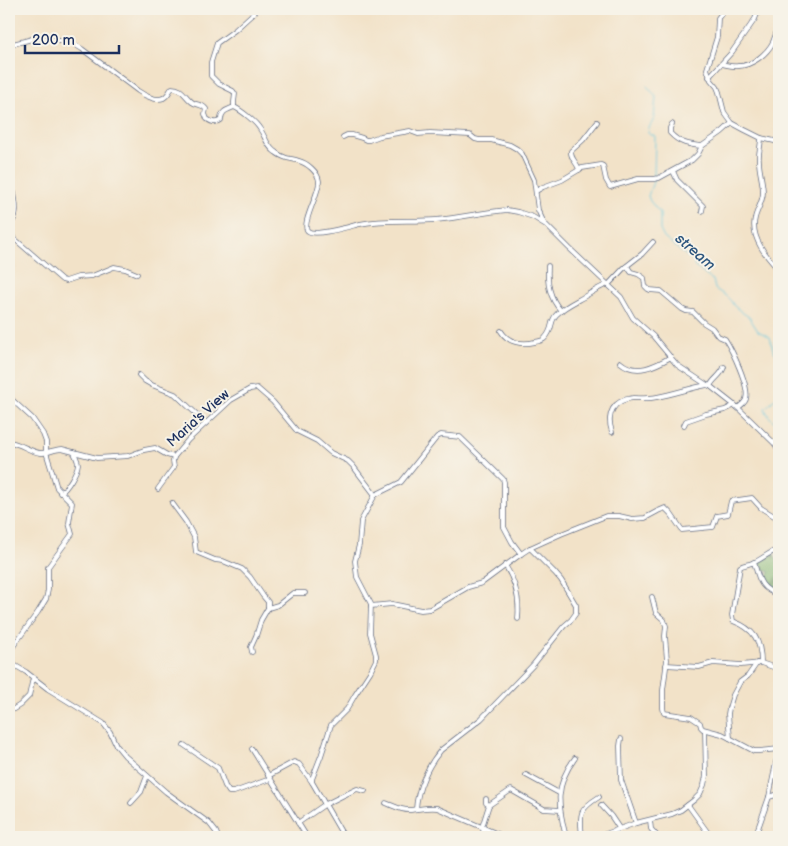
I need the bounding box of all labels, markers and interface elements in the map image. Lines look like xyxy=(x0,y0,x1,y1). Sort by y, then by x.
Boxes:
scale bar xyxy=(25,22,119,54)
text: 200 m xyxy=(32,31,75,50)
water label: stream xyxy=(671,229,719,275)
street label: Maria's View xyxy=(163,385,233,451)

